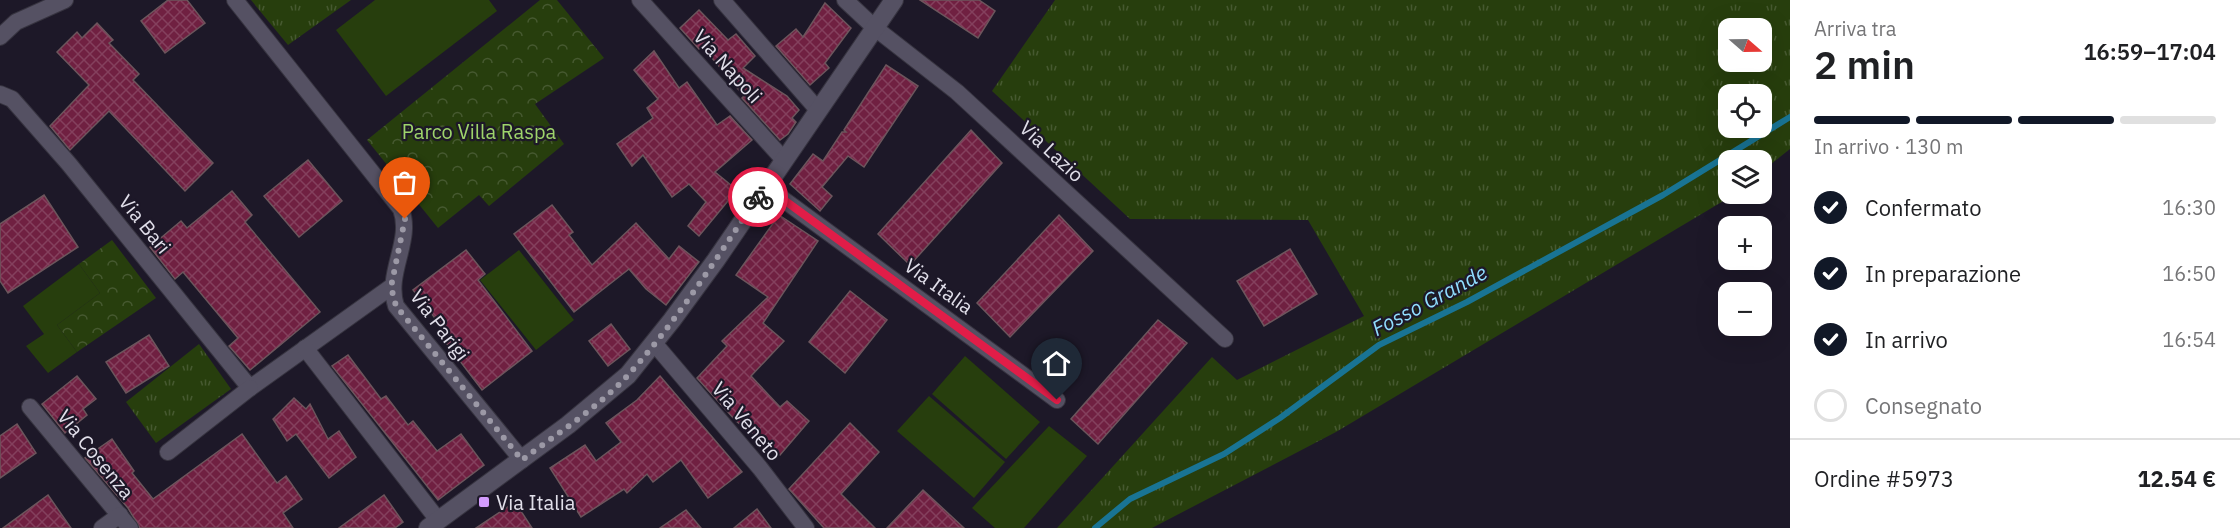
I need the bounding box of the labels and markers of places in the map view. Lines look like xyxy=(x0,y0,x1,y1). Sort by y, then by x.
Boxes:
pin xyxy=(379,157,430,219)
pin xyxy=(1031,338,1082,400)
place label: Via Italia xyxy=(496,489,576,516)
marker: Via Italia xyxy=(477,495,491,509)

